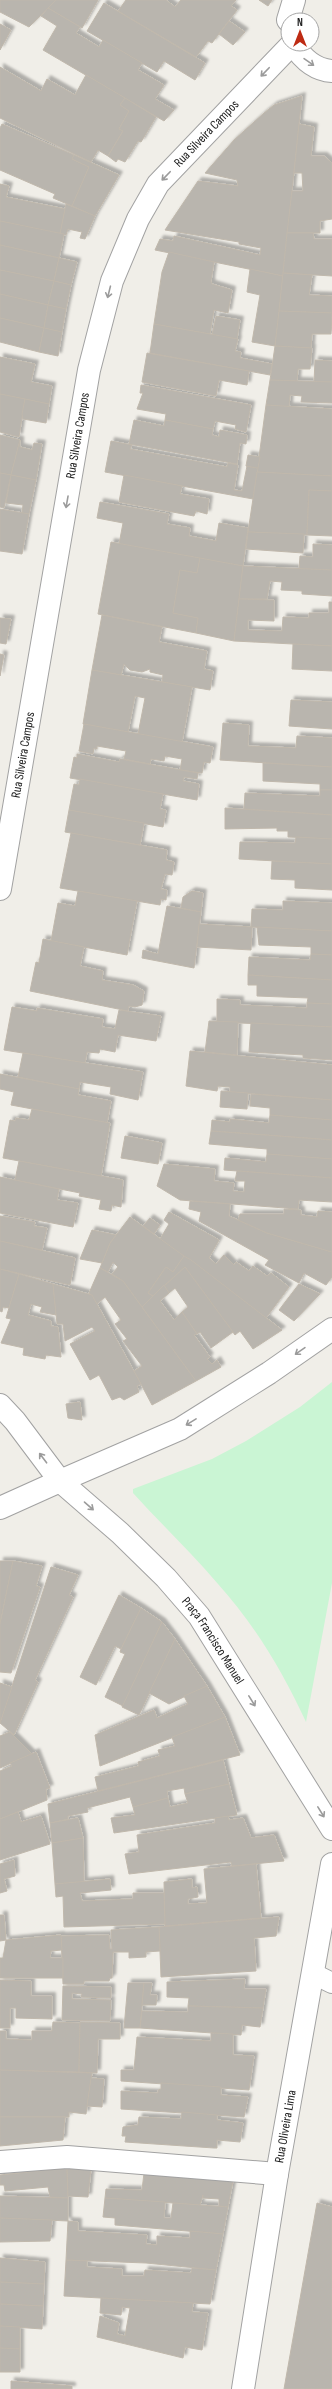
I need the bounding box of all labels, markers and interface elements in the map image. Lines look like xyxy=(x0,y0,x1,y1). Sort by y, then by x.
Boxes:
north arrow xyxy=(280,12,320,52)
text: N xyxy=(297,16,303,29)
one-way arrow xyxy=(303,58,314,66)
one-way arrow xyxy=(261,67,270,77)
street label: Rua Silveira Campos xyxy=(170,96,243,170)
one-way arrow xyxy=(161,171,171,181)
one-way arrow xyxy=(105,285,112,298)
street label: Rua Silveira Campos xyxy=(62,391,93,480)
one-way arrow xyxy=(63,495,71,508)
street label: Rua Silveira Campos xyxy=(8,710,38,799)
one-way arrow xyxy=(295,1347,306,1355)
one-way arrow xyxy=(185,1419,197,1427)
one-way arrow xyxy=(39,1453,47,1464)
one-way arrow xyxy=(84,1502,95,1511)
street label: Praça Francisco Manuel xyxy=(178,1594,248,1687)
one-way arrow xyxy=(249,1695,257,1707)
one-way arrow xyxy=(317,1806,325,1817)
street label: Rua Oliveira Lima xyxy=(271,2089,300,2164)

